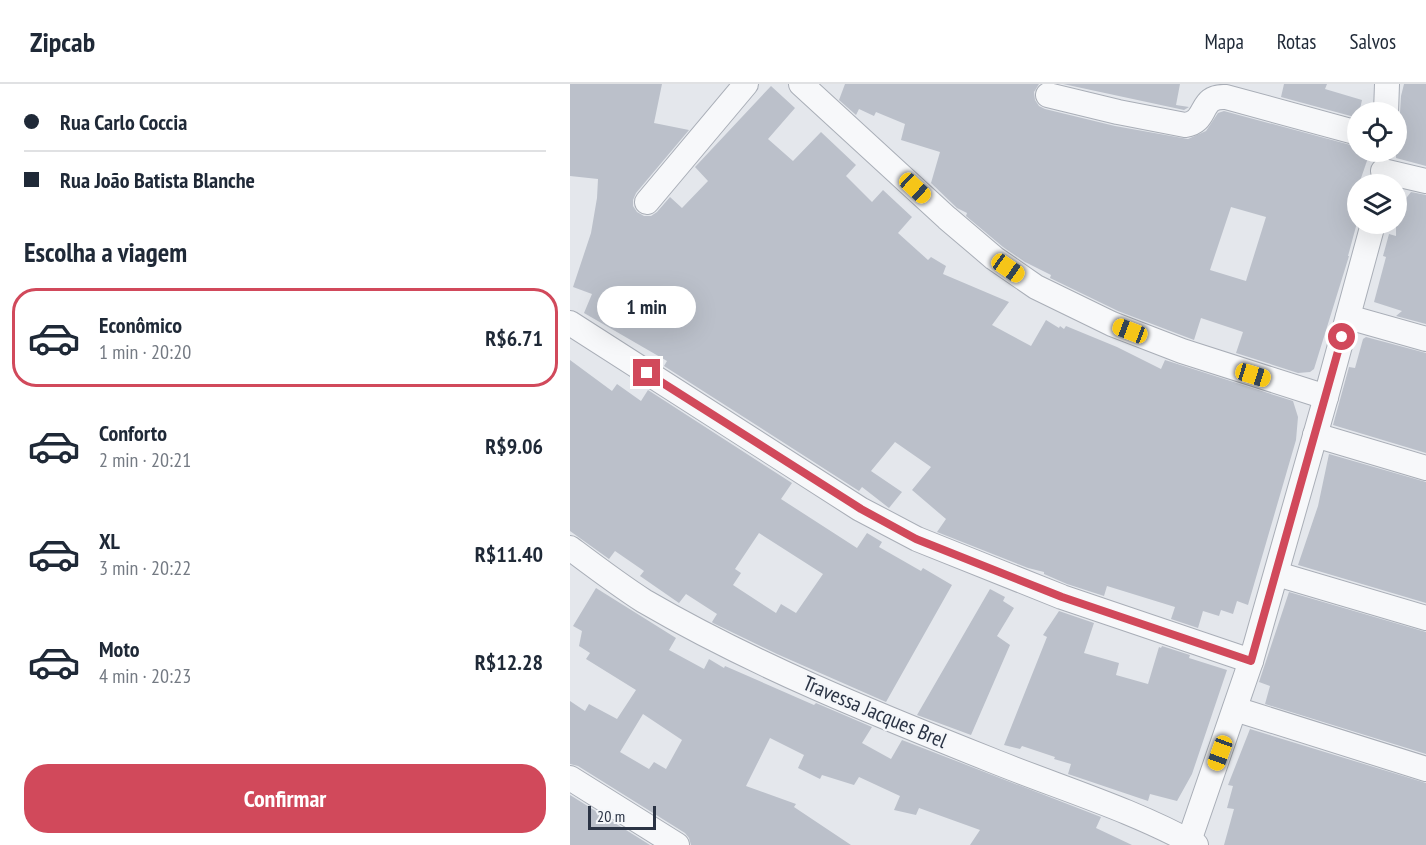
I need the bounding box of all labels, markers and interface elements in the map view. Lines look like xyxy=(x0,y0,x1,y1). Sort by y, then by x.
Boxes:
text: Zipcab xyxy=(30,23,95,60)
text: Mapa xyxy=(1204,28,1244,55)
text: Rotas xyxy=(1277,28,1316,55)
text: Salvos xyxy=(1349,28,1396,55)
map controls xyxy=(1347,102,1407,234)
button: locate xyxy=(1347,102,1407,162)
text: Rua Carlo Coccia xyxy=(60,108,187,136)
text: Rua João Batista Blanche xyxy=(60,166,255,194)
car xyxy=(896,169,934,207)
button: layers xyxy=(1347,174,1407,234)
text: Escolha a viagem xyxy=(24,235,187,269)
car xyxy=(988,250,1028,286)
callout: 1 min xyxy=(598,286,697,328)
text: 1 min xyxy=(626,294,667,320)
icon: car xyxy=(27,311,81,365)
text: Econômico xyxy=(99,311,182,339)
car xyxy=(1110,316,1150,346)
route start xyxy=(1328,323,1355,350)
text: R$6.71 xyxy=(485,324,543,352)
text: 1 min · 20:20 xyxy=(99,339,191,365)
route end xyxy=(633,359,660,386)
car xyxy=(1233,361,1273,389)
icon: car xyxy=(27,419,81,473)
text: Conforto xyxy=(99,419,167,447)
text: R$9.06 xyxy=(485,432,543,460)
text: 2 min · 20:21 xyxy=(99,447,191,473)
icon: car xyxy=(27,527,81,581)
text: XL xyxy=(99,527,120,555)
text: R$11.40 xyxy=(475,540,543,568)
text: 3 min · 20:22 xyxy=(99,555,191,581)
icon: car xyxy=(27,635,81,689)
text: Moto xyxy=(99,635,140,663)
text: R$12.28 xyxy=(475,648,543,676)
text: 4 min · 20:23 xyxy=(99,663,191,689)
street label: Travessa Jacques Brel xyxy=(799,669,951,754)
car xyxy=(1205,733,1235,773)
button: Confirmar xyxy=(24,764,546,833)
scale bar xyxy=(588,803,656,830)
text: 20 m xyxy=(597,806,625,826)

